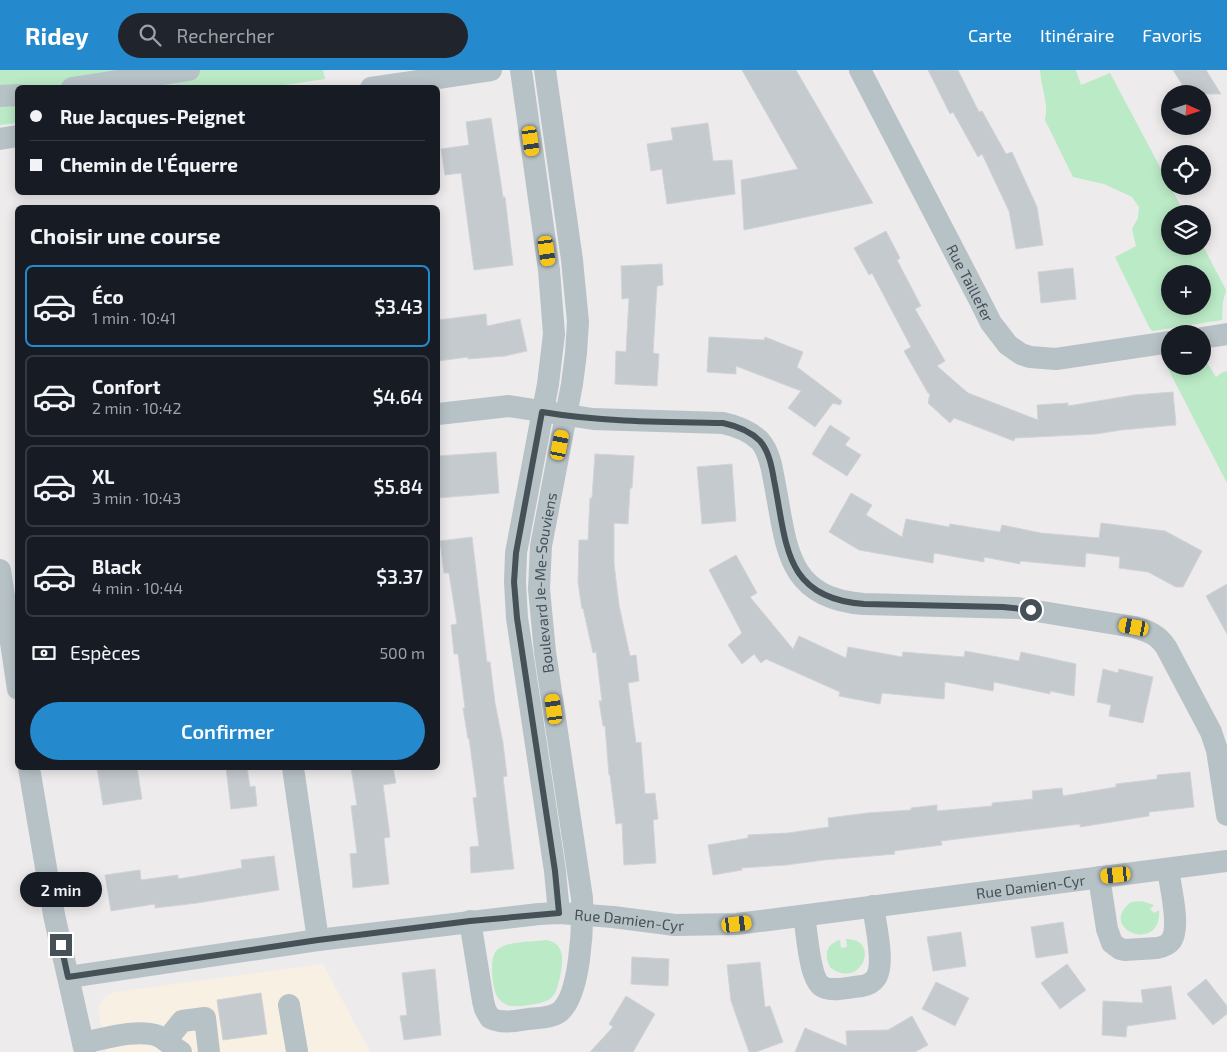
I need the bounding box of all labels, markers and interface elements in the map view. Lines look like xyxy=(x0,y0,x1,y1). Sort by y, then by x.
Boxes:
search box xyxy=(118,13,468,58)
text: Ridey xyxy=(25,21,88,50)
icon: search xyxy=(136,21,164,49)
text: Rechercher xyxy=(176,24,274,47)
text: Carte xyxy=(968,24,1012,46)
text: Itinéraire xyxy=(1040,24,1114,46)
text: Favoris xyxy=(1142,24,1202,46)
north arrow xyxy=(1161,85,1211,135)
map controls xyxy=(1161,85,1211,375)
text: Rue Jacques-Peignet xyxy=(60,105,245,128)
car xyxy=(521,125,540,157)
button: locate xyxy=(1161,145,1211,195)
text: Chemin de l'Équerre xyxy=(60,153,238,176)
button: layers xyxy=(1161,205,1211,255)
text: Choisir une course xyxy=(30,222,221,248)
car xyxy=(537,235,556,267)
street label: Rue Taillefer xyxy=(943,241,998,325)
button: + xyxy=(1161,265,1211,315)
icon: car xyxy=(32,284,77,329)
text: Éco xyxy=(92,285,124,308)
text: $3.43 xyxy=(374,295,423,318)
text: 1 min · 10:41 xyxy=(92,308,176,327)
button: − xyxy=(1161,325,1211,375)
icon: car xyxy=(32,374,77,419)
text: Confort xyxy=(92,375,160,398)
text: $4.64 xyxy=(373,385,423,408)
text: 2 min · 10:42 xyxy=(92,398,181,417)
car xyxy=(549,429,570,461)
icon: car xyxy=(32,464,77,509)
text: XL xyxy=(92,465,114,488)
text: $5.84 xyxy=(374,475,423,498)
text: 3 min · 10:43 xyxy=(92,488,181,507)
street label: Boulevard Je-Me-Souviens xyxy=(530,491,560,674)
icon: car xyxy=(32,554,77,599)
text: Black xyxy=(92,555,142,578)
text: $3.37 xyxy=(376,565,423,588)
text: 4 min · 10:44 xyxy=(92,578,183,597)
route start xyxy=(1020,599,1042,621)
car xyxy=(1117,617,1150,637)
icon: cash xyxy=(30,639,58,667)
text: Espèces xyxy=(70,641,141,664)
text: 500 m xyxy=(380,643,425,662)
car xyxy=(544,693,563,725)
button: Confirmer xyxy=(30,702,425,760)
car xyxy=(1100,866,1131,884)
street label: Rue Damien-Cyr xyxy=(975,870,1086,902)
callout: 2 min xyxy=(20,872,102,908)
text: 2 min xyxy=(41,880,81,899)
street label: Rue Damien-Cyr xyxy=(574,905,684,934)
car xyxy=(721,915,752,933)
route end xyxy=(50,934,72,956)

